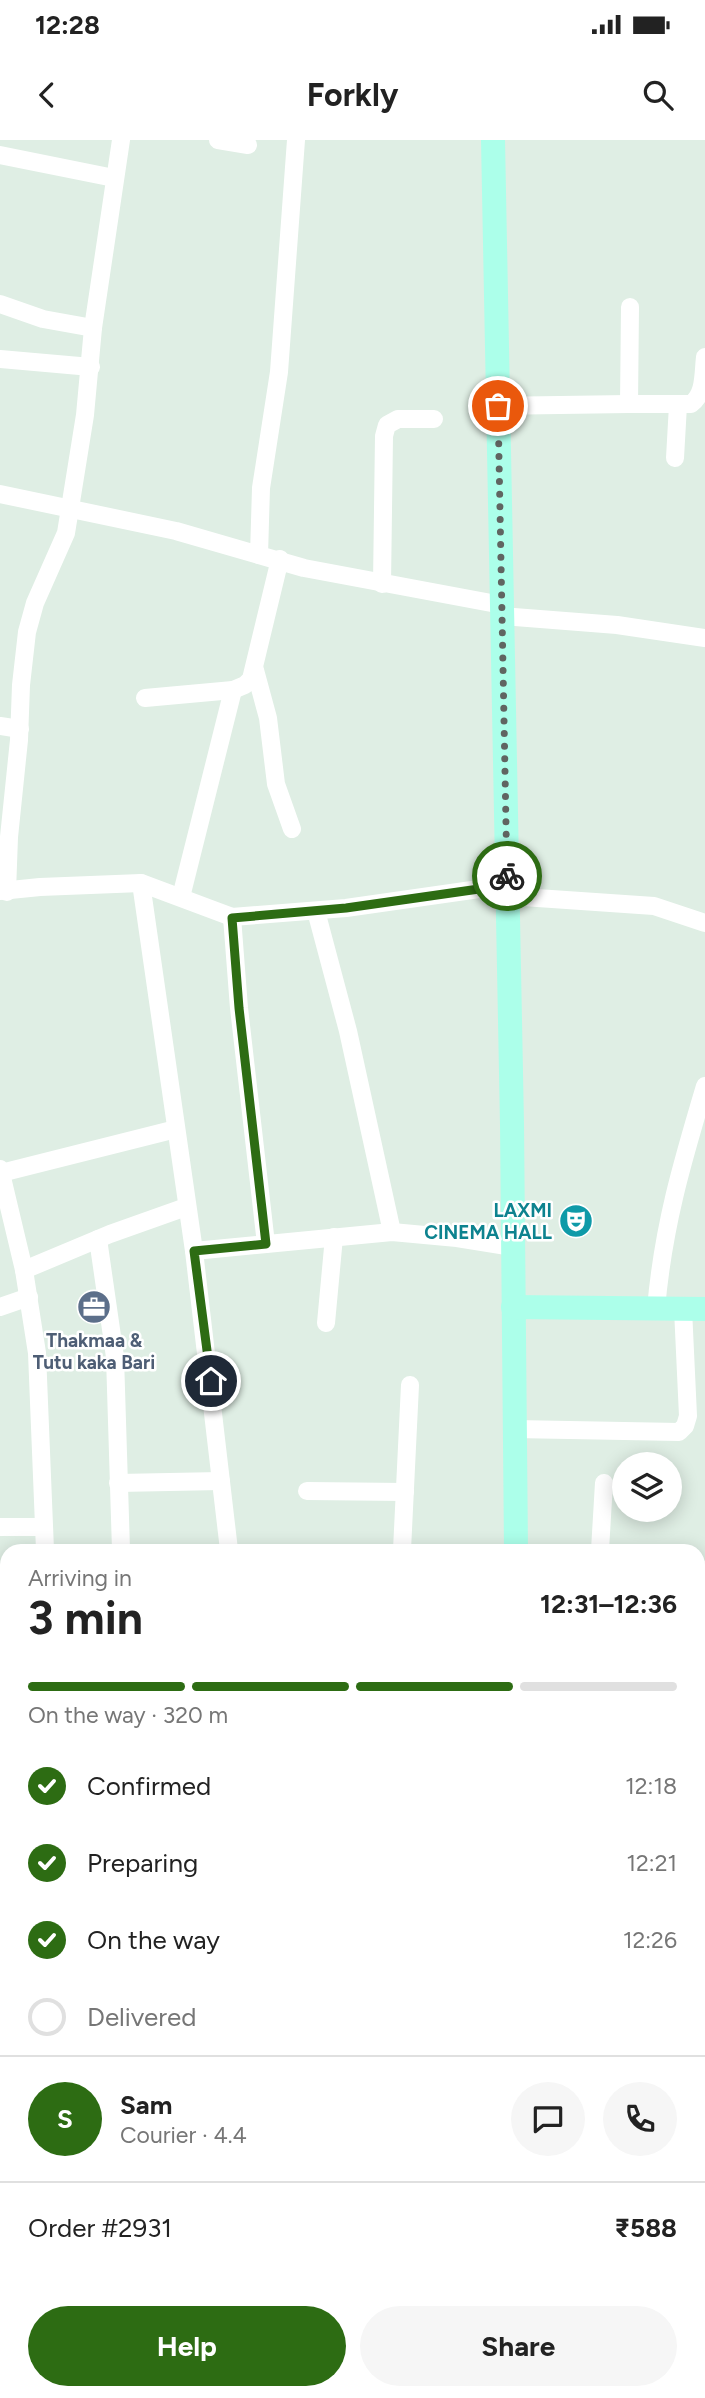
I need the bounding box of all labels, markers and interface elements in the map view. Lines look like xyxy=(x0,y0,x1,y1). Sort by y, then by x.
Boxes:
text: 12:28 xyxy=(35,9,100,41)
icon: back xyxy=(28,76,66,114)
text: Forkly xyxy=(307,76,398,114)
icon: search xyxy=(639,76,677,114)
pin xyxy=(468,376,528,436)
icon: bag xyxy=(479,387,517,425)
courier xyxy=(472,841,542,911)
icon: bike xyxy=(488,857,526,895)
place label: LAXMI CINEMA HALL xyxy=(424,1199,552,1244)
theatre icon: LAXMI CINEMA HALL xyxy=(557,1202,595,1240)
office icon: Thakmaa & Tutu kaka Bari xyxy=(75,1288,113,1326)
place label: Thakmaa & Tutu kaka Bari xyxy=(33,1329,155,1374)
pin xyxy=(181,1351,241,1411)
icon: home xyxy=(192,1362,230,1400)
map controls xyxy=(612,1452,682,1522)
button: layers xyxy=(612,1452,682,1522)
text: Arriving in xyxy=(28,1564,132,1592)
text: 12:31–12:36 xyxy=(540,1588,677,1620)
text: 3 min xyxy=(28,1590,143,1646)
text: On the way · 320 m xyxy=(28,1701,228,1729)
icon: check xyxy=(28,1767,66,1805)
text: Confirmed xyxy=(87,1770,211,1802)
text: 12:18 xyxy=(625,1772,677,1800)
icon: check xyxy=(28,1844,66,1882)
text: Preparing xyxy=(87,1847,198,1879)
text: 12:21 xyxy=(626,1849,677,1877)
icon: check xyxy=(28,1921,66,1959)
text: On the way xyxy=(87,1924,220,1956)
text: 12:26 xyxy=(623,1926,677,1954)
text: Delivered xyxy=(87,2001,196,2033)
button: chat xyxy=(511,2082,585,2156)
button: phone xyxy=(603,2082,677,2156)
text: Sam xyxy=(120,2089,172,2121)
text: S xyxy=(57,2103,73,2135)
text: Courier · 4.4 xyxy=(120,2121,247,2149)
text: Order #2931 xyxy=(28,2212,172,2244)
text: ₹588 xyxy=(614,2212,677,2244)
button: Help xyxy=(28,2306,346,2386)
button: Share xyxy=(360,2306,677,2386)

